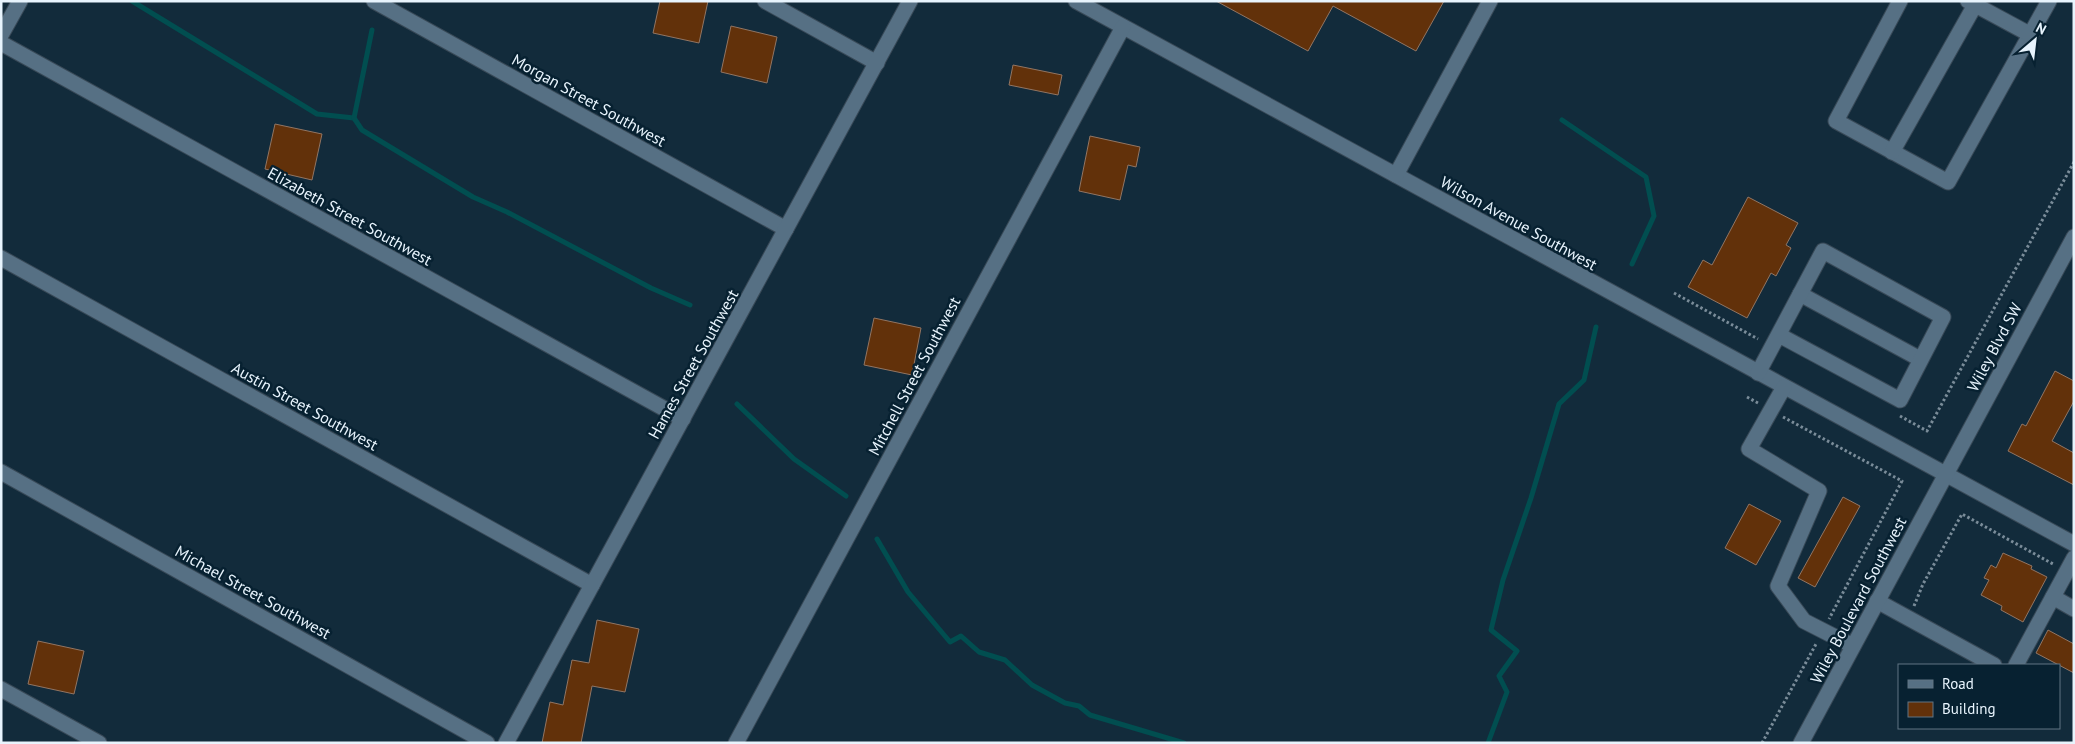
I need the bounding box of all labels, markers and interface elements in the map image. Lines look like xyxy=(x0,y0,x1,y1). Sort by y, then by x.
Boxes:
north arrow xyxy=(2010,15,2060,65)
text: N xyxy=(2033,18,2049,39)
street label: Morgan Street Southwest xyxy=(508,49,670,151)
street label: Elizabeth Street Southwest xyxy=(264,162,436,270)
street label: Wilson Avenue Southwest xyxy=(1437,172,1601,275)
street label: Hames Street Southwest xyxy=(644,285,743,442)
street label: Mitchell Street Southwest xyxy=(864,293,965,459)
street label: Wiley Blvd SW xyxy=(1962,299,2026,395)
street label: Austin Street Southwest xyxy=(228,357,382,455)
street label: Wiley Boulevard Southwest xyxy=(1806,513,1911,687)
street label: Michael Street Southwest xyxy=(172,541,335,643)
legend xyxy=(1898,664,2060,729)
text: Road xyxy=(1942,674,1974,693)
text: Building xyxy=(1942,699,1996,718)

